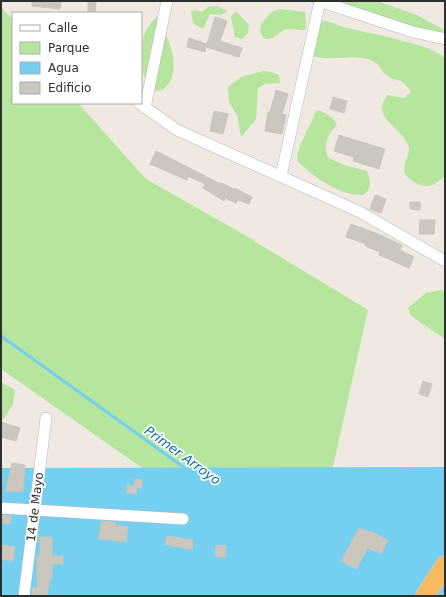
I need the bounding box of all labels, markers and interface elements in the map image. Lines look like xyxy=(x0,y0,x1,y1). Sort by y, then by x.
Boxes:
legend xyxy=(12,12,142,104)
text: Calle xyxy=(48,21,78,35)
text: Parque xyxy=(48,41,89,55)
text: Agua xyxy=(48,61,79,75)
text: Edificio xyxy=(48,81,91,95)
water label: Primer Arroyo xyxy=(142,423,224,488)
street label: 14 de Mayo xyxy=(24,471,46,543)

